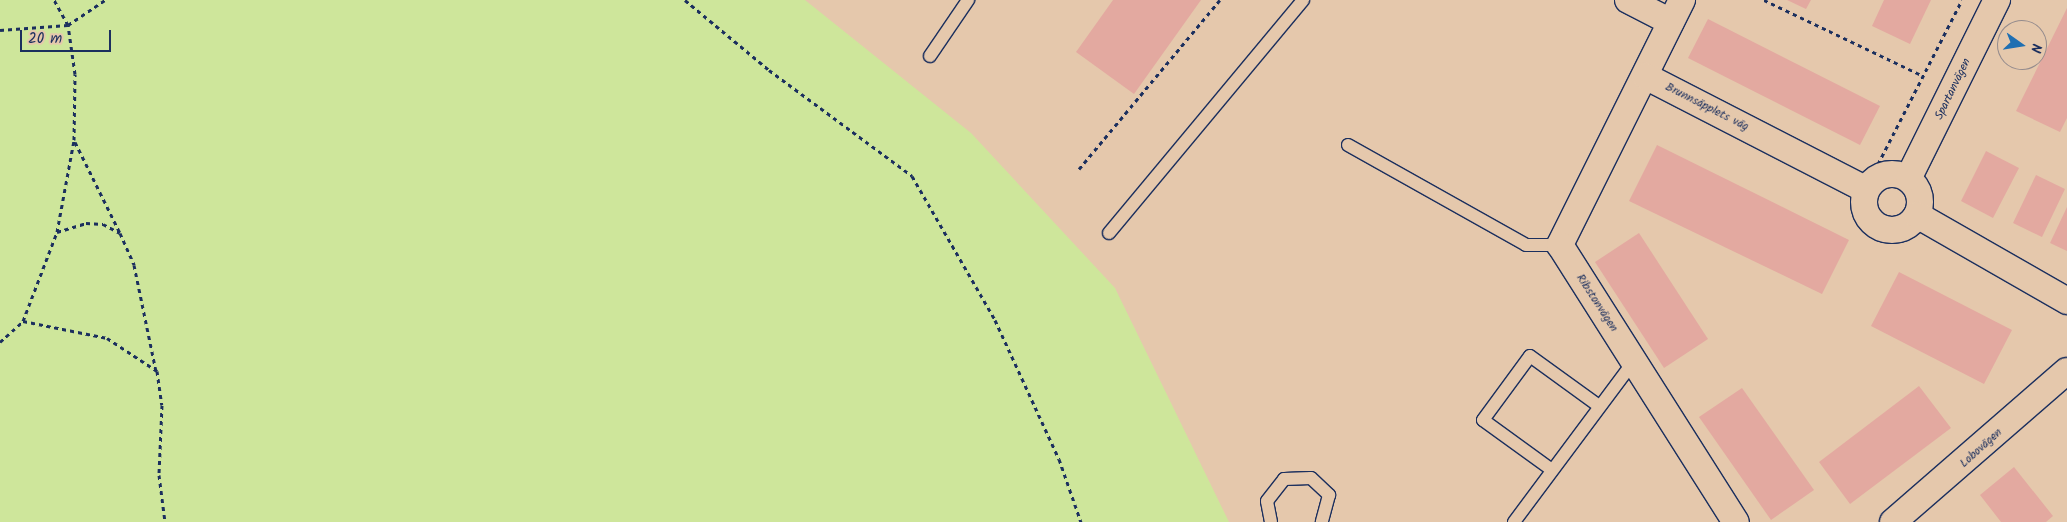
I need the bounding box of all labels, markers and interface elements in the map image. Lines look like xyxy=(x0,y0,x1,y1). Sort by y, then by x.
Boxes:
scale bar xyxy=(22,20,114,52)
north arrow xyxy=(1997,20,2047,70)
text: 20 m xyxy=(28,27,62,51)
text: N xyxy=(2024,41,2047,55)
street label: Spartanvägen xyxy=(1932,56,1974,122)
street label: Brunnsäpplets väg xyxy=(1663,80,1751,134)
street label: Ribstonvägen xyxy=(1573,271,1621,335)
street label: Lobovägen xyxy=(1957,425,2005,471)

